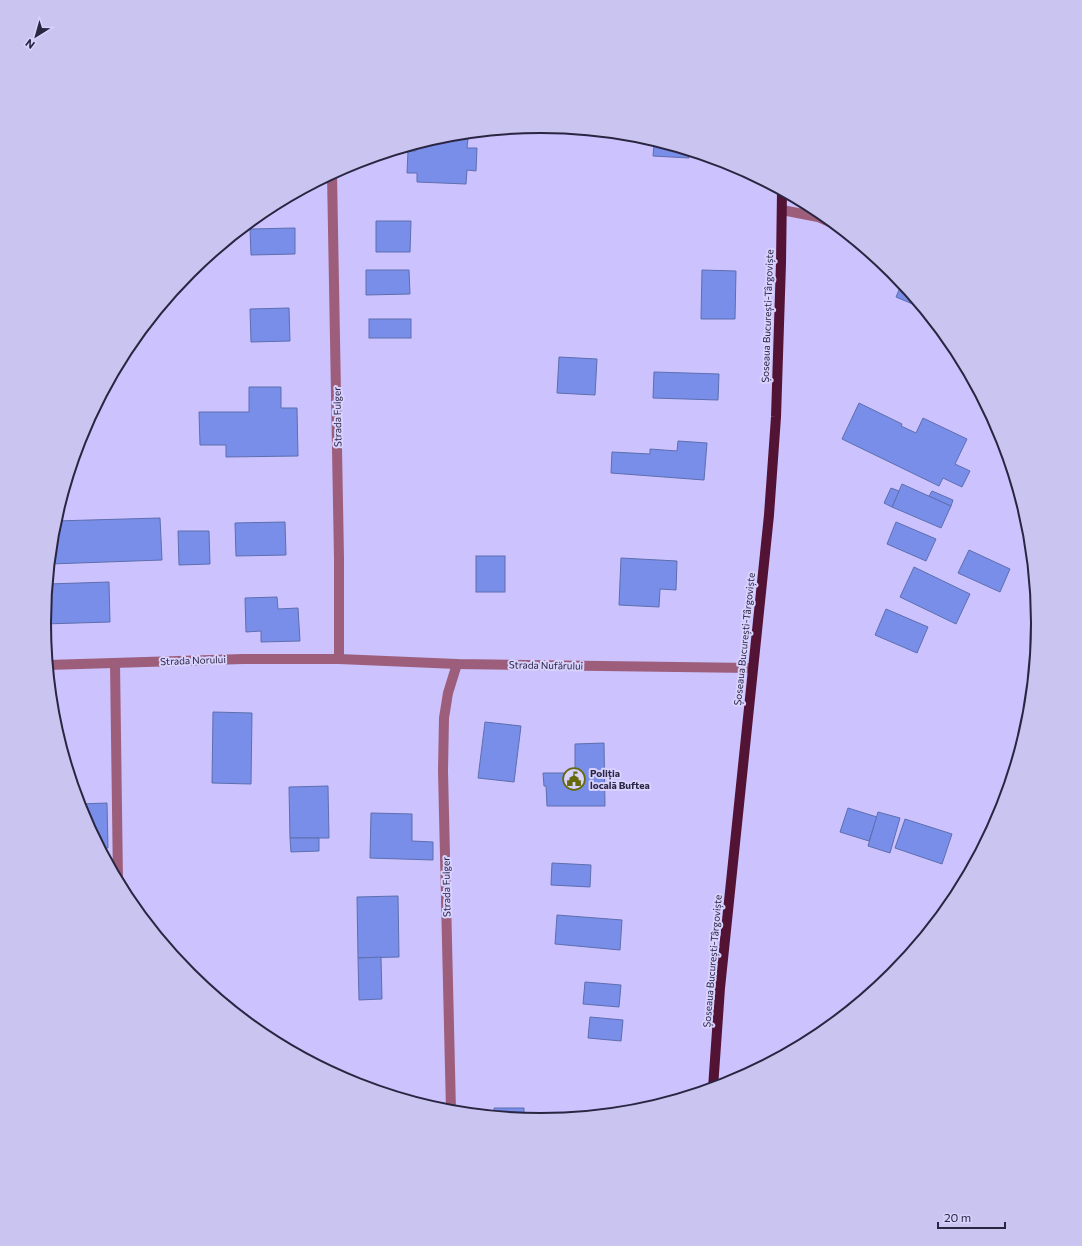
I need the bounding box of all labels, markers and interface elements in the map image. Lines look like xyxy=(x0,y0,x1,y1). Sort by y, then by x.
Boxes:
north arrow xyxy=(16,16,56,56)
text: N xyxy=(22,37,37,52)
street label: Șoseaua București-Târgoviște xyxy=(759,249,776,383)
street label: Strada Fulger xyxy=(330,387,344,447)
street label: Șoseaua București-Târgoviște xyxy=(731,572,758,706)
street label: Strada Norului xyxy=(160,653,226,667)
street label: Strada Nufărului xyxy=(509,658,583,672)
public building icon: Poliția locală Buftea xyxy=(561,766,587,792)
place label: Poliția locală Buftea xyxy=(590,767,650,791)
street label: Strada Fulger xyxy=(439,857,453,917)
street label: Șoseaua București-Târgoviște xyxy=(700,894,725,1028)
scale bar xyxy=(938,1204,1005,1230)
text: 20 m xyxy=(944,1210,971,1224)

